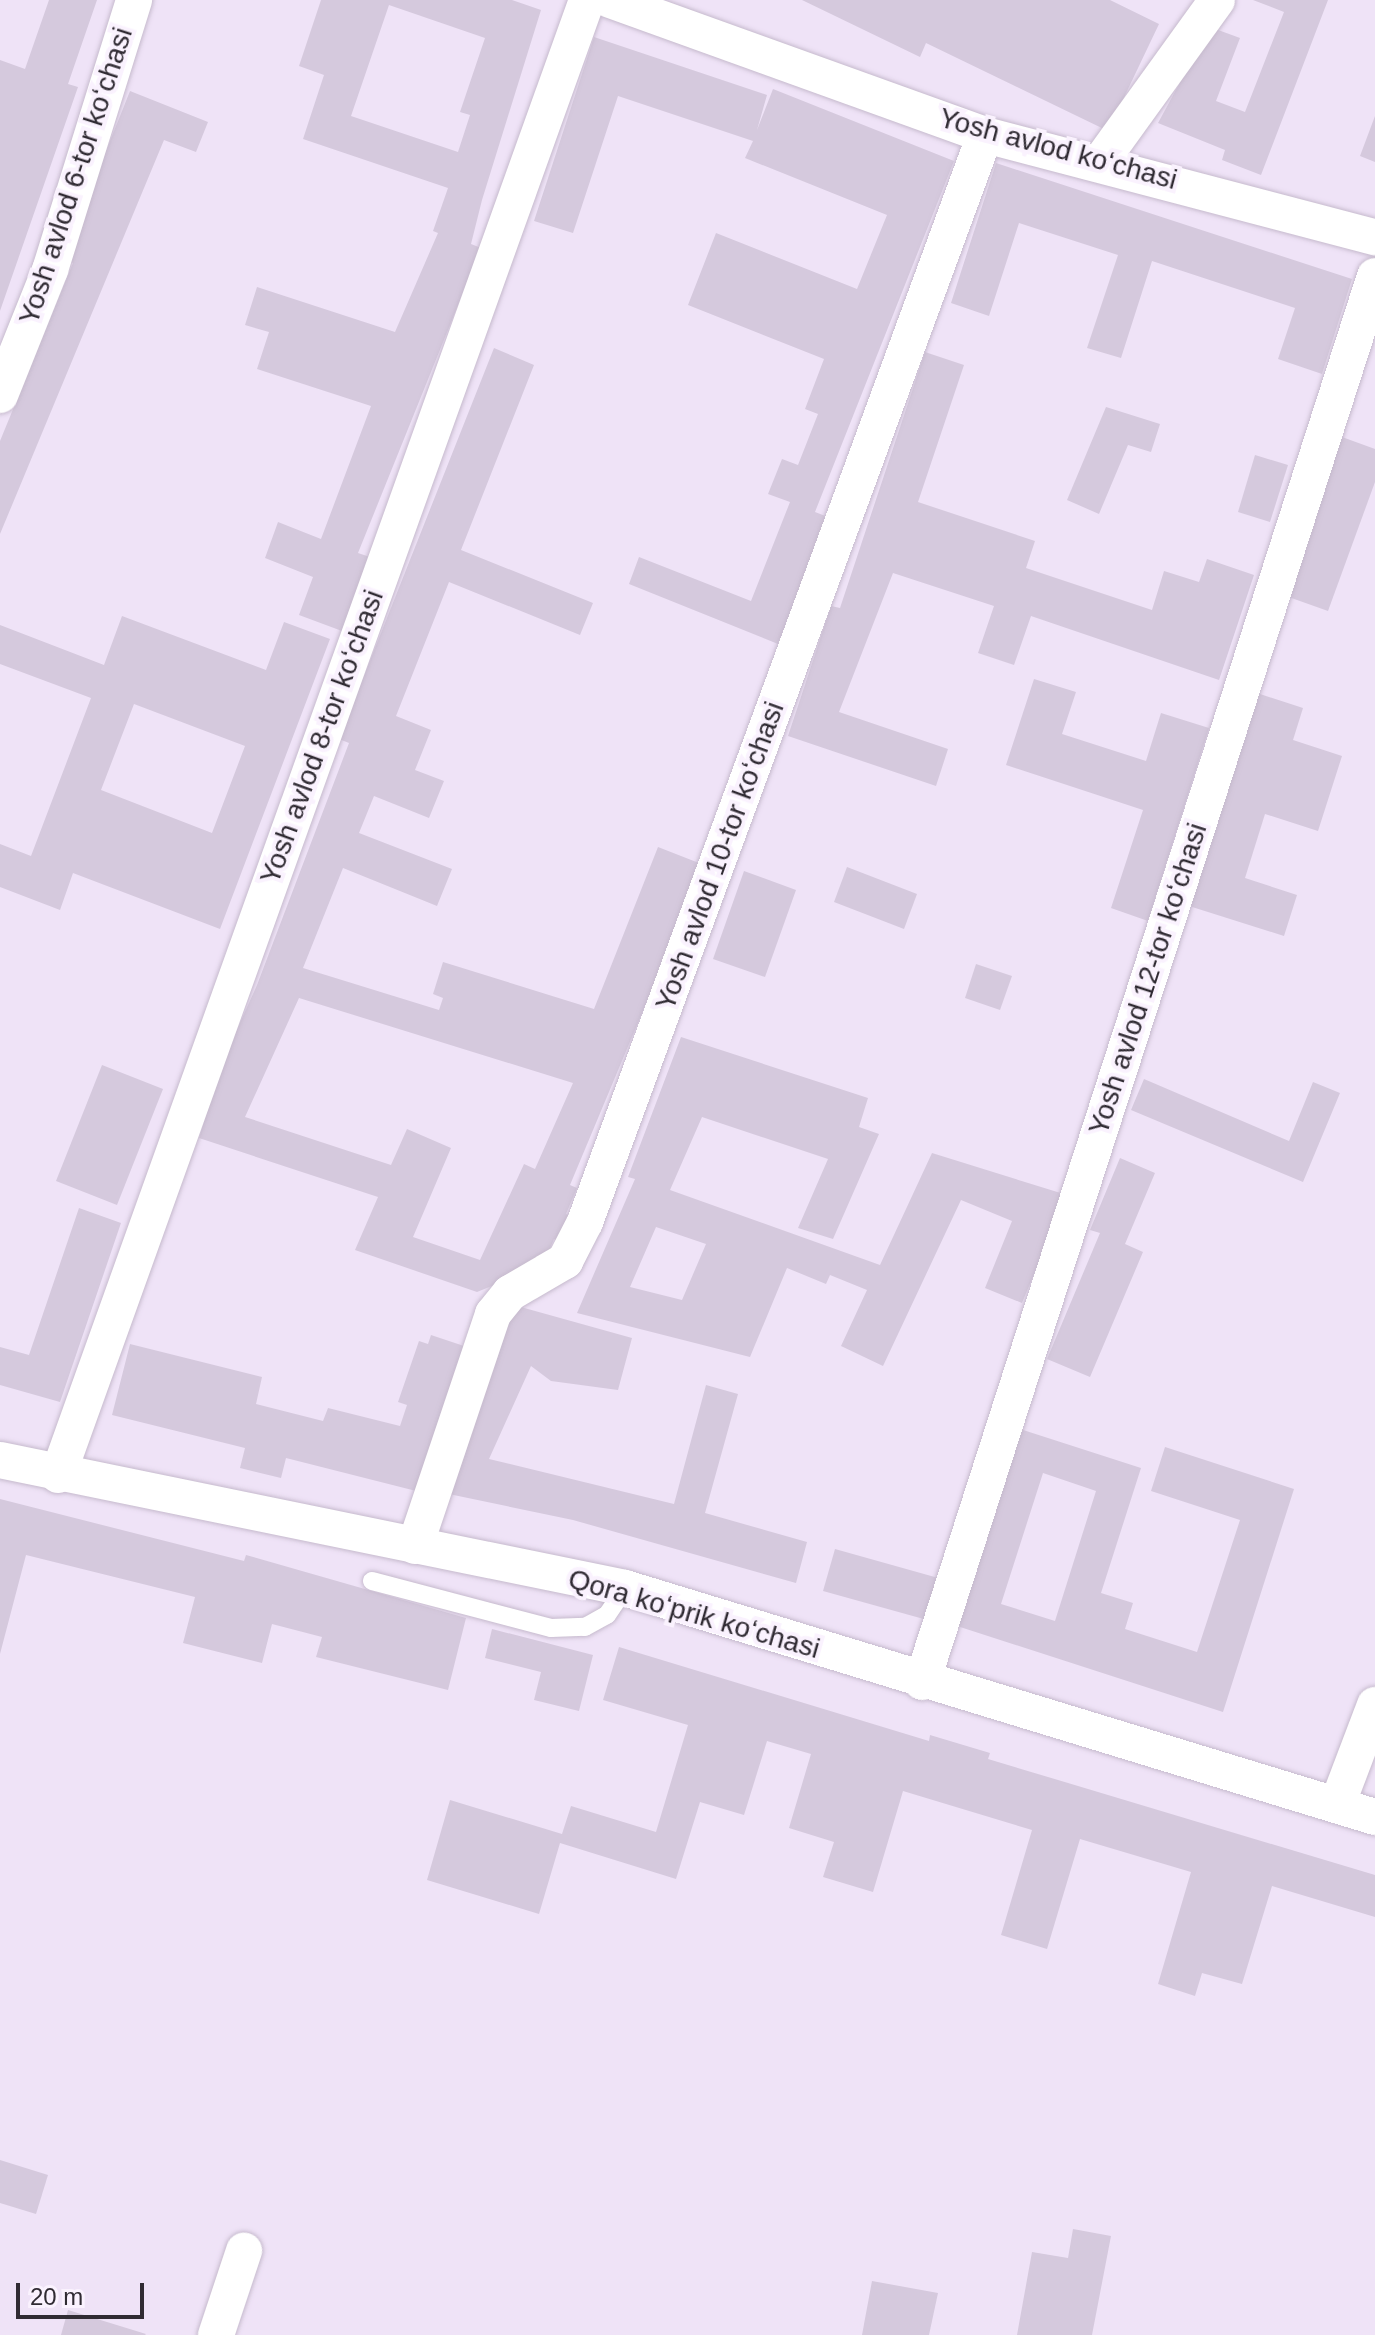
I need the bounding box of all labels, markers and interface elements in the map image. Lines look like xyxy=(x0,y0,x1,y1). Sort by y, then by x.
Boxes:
street label: Yosh avlod 6-tor koʻchasi xyxy=(12,23,140,329)
street label: Yosh avlod koʻchasi xyxy=(935,101,1181,197)
street label: Yosh avlod 8-tor koʻchasi xyxy=(253,585,391,889)
street label: Yosh avlod 10-tor koʻchasi xyxy=(648,697,792,1015)
street label: Yosh avlod 12-tor koʻchasi xyxy=(1082,819,1214,1139)
street label: Qora koʻprik koʻchasi xyxy=(564,1562,824,1666)
scale bar xyxy=(20,2267,148,2317)
text: 20 m xyxy=(30,2283,83,2310)

